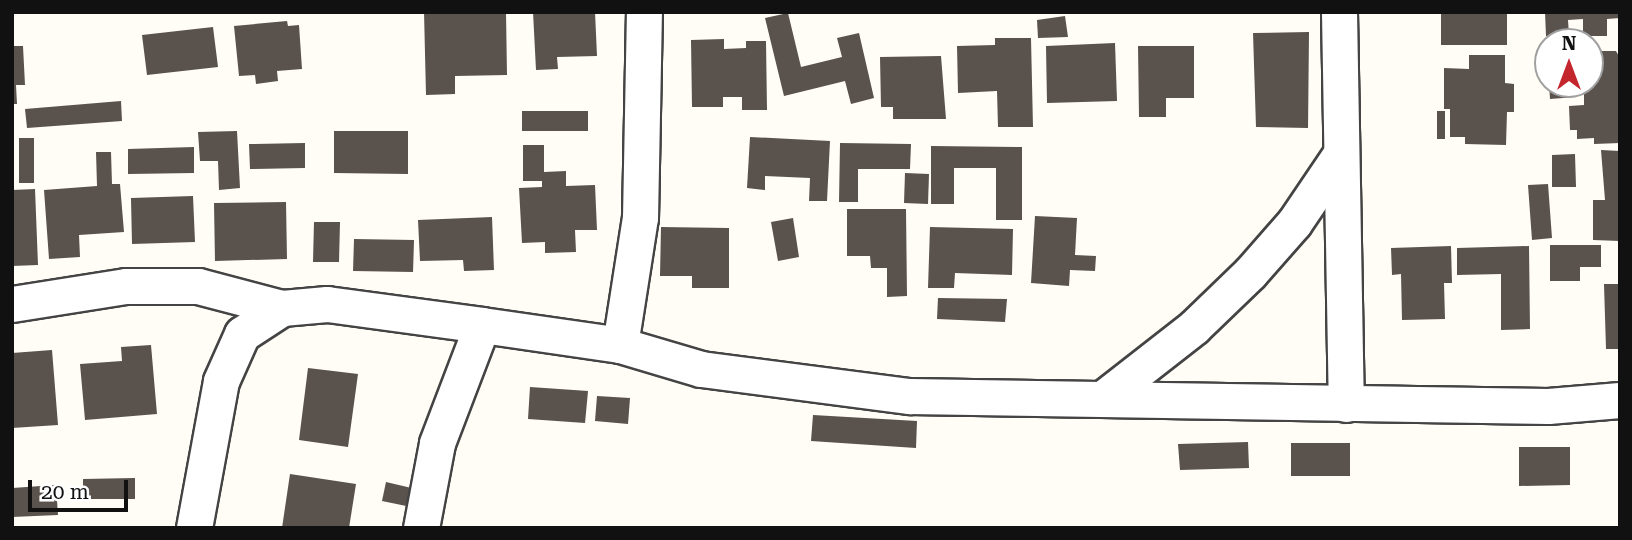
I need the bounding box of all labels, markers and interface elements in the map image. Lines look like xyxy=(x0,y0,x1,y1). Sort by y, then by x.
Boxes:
north arrow xyxy=(1534,28,1604,98)
text: N xyxy=(1562,32,1576,55)
scale bar xyxy=(32,466,131,510)
text: 20 m xyxy=(41,480,89,504)

